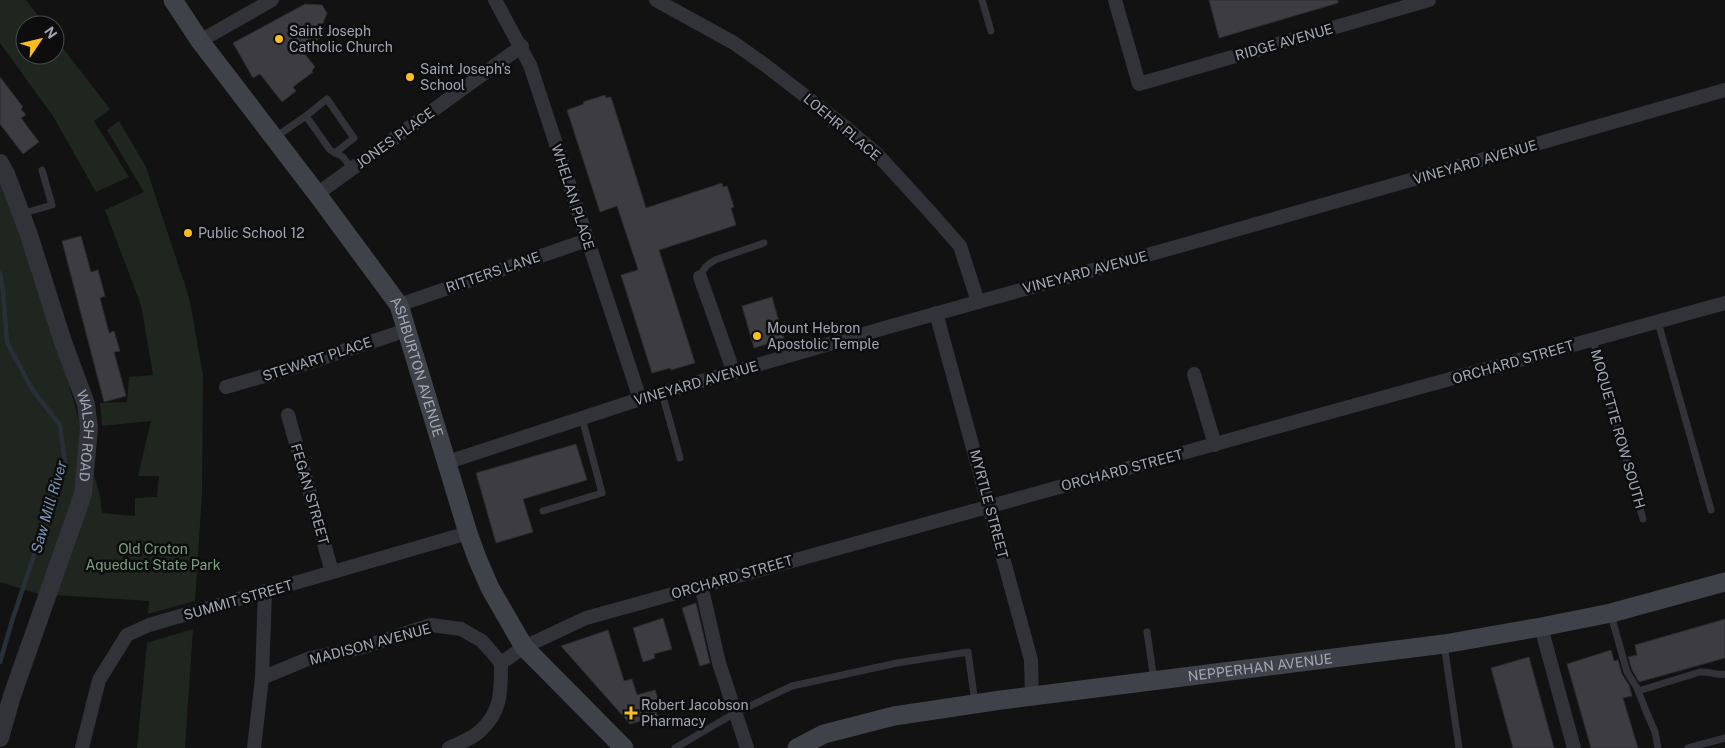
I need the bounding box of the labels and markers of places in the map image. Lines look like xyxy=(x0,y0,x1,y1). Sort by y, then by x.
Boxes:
place label: Saint Joseph Catholic Church xyxy=(289,23,393,55)
marker: Saint Joseph Catholic Church xyxy=(273,33,285,45)
place label: Saint Joseph's School xyxy=(420,61,511,93)
marker: Saint Joseph's School xyxy=(404,71,416,83)
place label: Public School 12 xyxy=(198,225,304,241)
marker: Public School 12 xyxy=(182,227,194,239)
place label: Mount Hebron Apostolic Temple xyxy=(767,320,879,352)
marker: Mount Hebron Apostolic Temple xyxy=(751,330,763,342)
place label: Robert Jacobson Pharmacy xyxy=(641,697,749,729)
marker: Robert Jacobson Pharmacy xyxy=(625,707,637,719)

